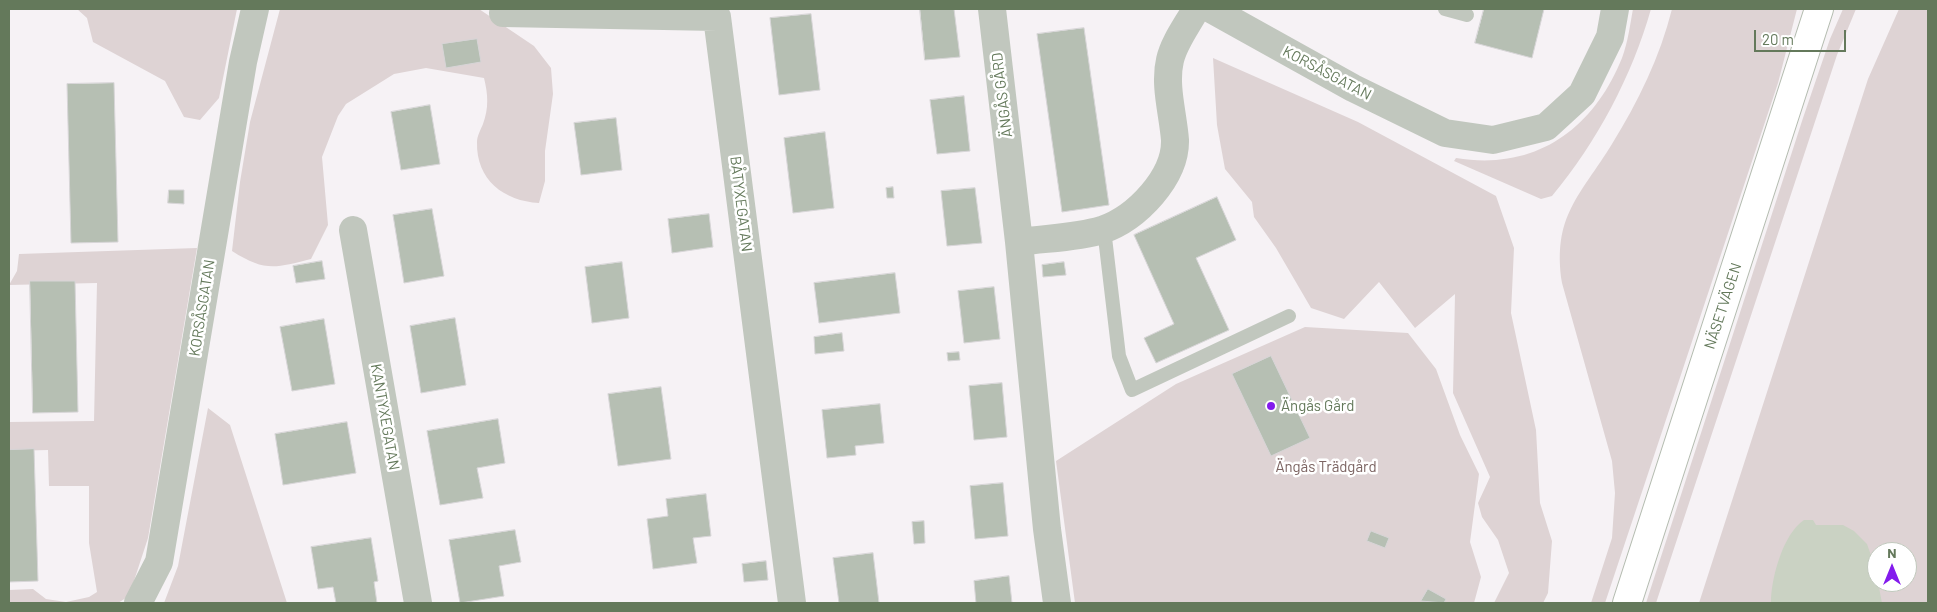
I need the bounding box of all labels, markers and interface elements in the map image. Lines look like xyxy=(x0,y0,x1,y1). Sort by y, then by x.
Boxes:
scale bar xyxy=(1757,20,1850,52)
text: 20 m xyxy=(1762,30,1794,48)
street label: KORSÅSGATAN xyxy=(1280,42,1374,104)
street label: ÄNGÅS GÅRD xyxy=(988,51,1016,139)
street label: BÅTYXEGATAN xyxy=(726,155,756,253)
street label: KORSÅSGATAN xyxy=(185,258,219,358)
street label: NÄSETVÄGEN xyxy=(1701,260,1745,352)
street label: KANTYXEGATAN xyxy=(367,362,403,472)
place label: Ängås Gård xyxy=(1281,397,1354,415)
marker: Ängås Gård xyxy=(1265,400,1277,412)
park label: Ängås Trädgård xyxy=(1275,458,1377,476)
north arrow xyxy=(1867,542,1917,592)
text: N xyxy=(1887,544,1897,561)

